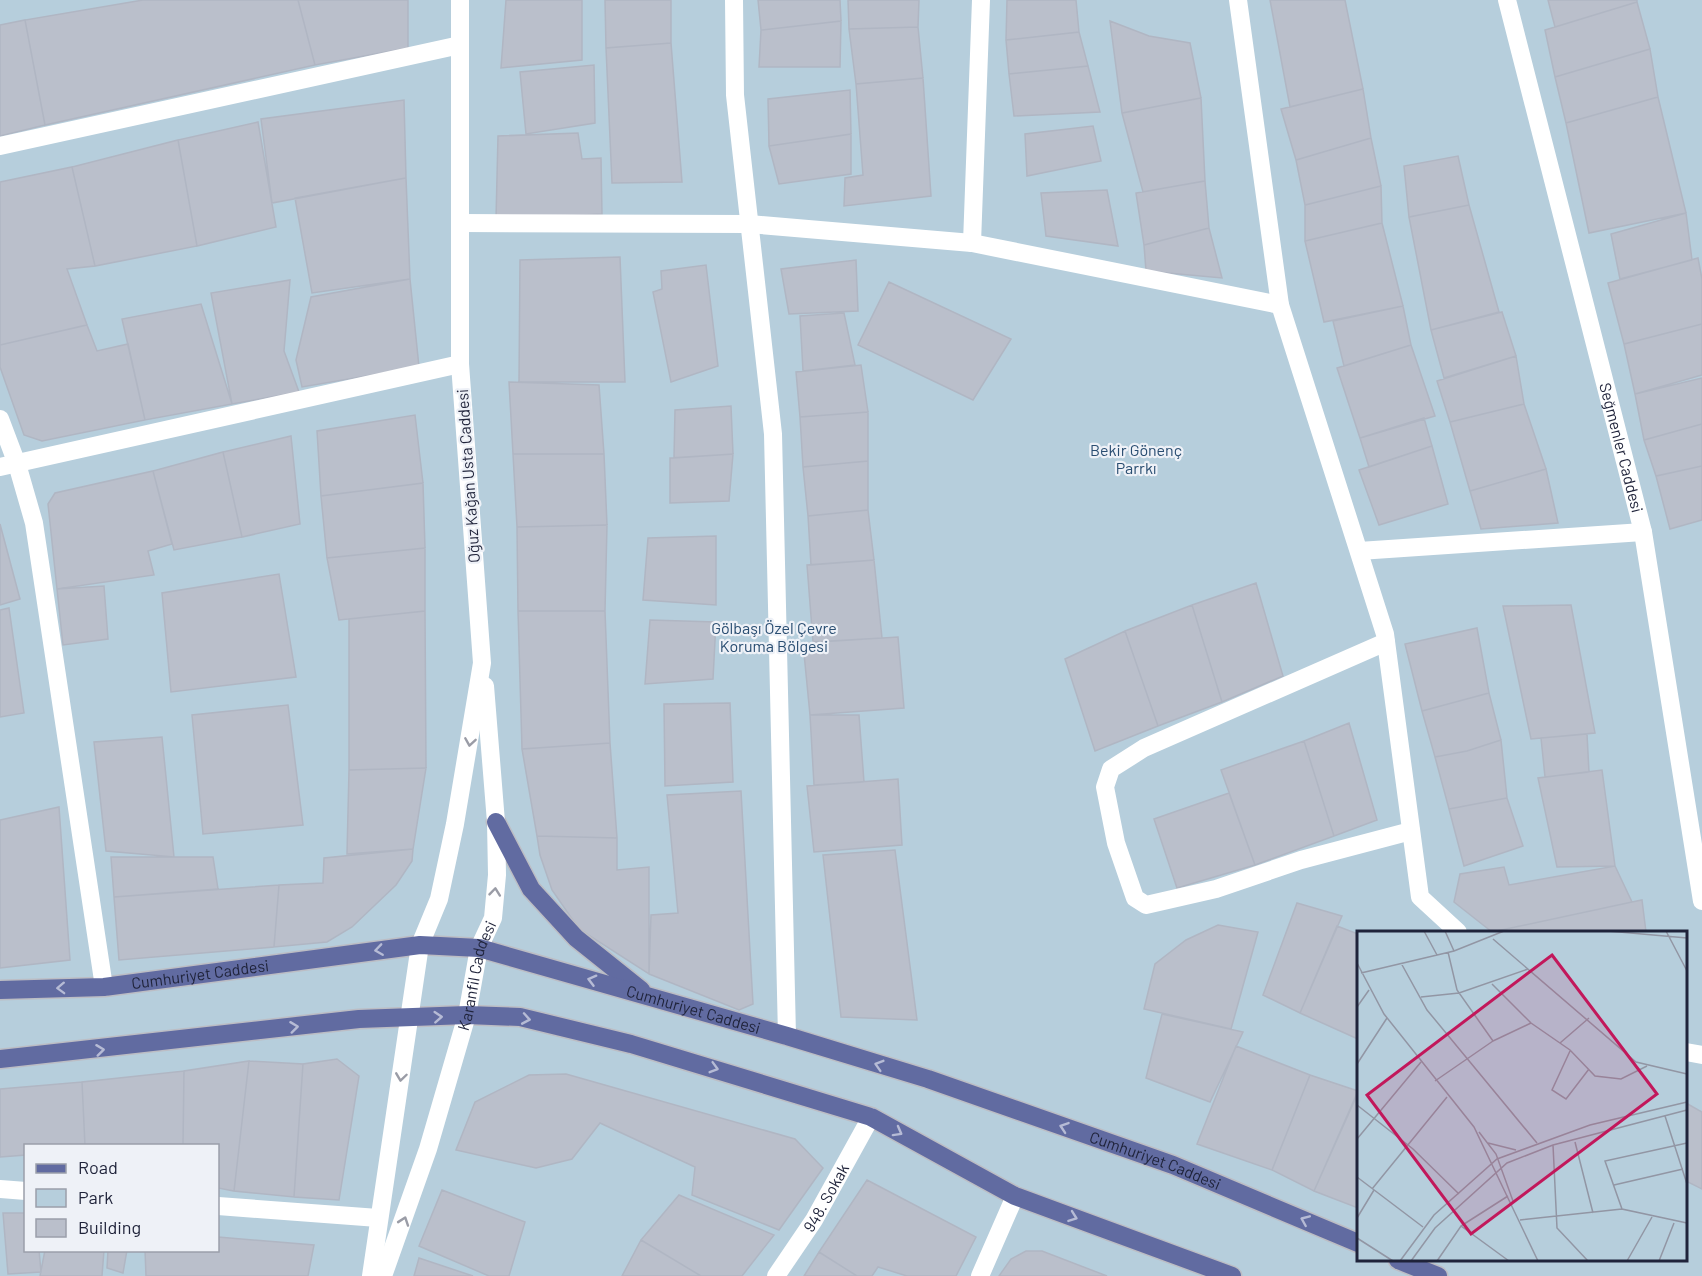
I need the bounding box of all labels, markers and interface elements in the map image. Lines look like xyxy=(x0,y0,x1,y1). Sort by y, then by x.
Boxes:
street label: Seğmenler Caddesi xyxy=(1596,380,1648,514)
street label: Oğuz Kağan Usta Caddesi xyxy=(452,388,483,564)
park label: Bekir Gönenç Parrkı xyxy=(1090,440,1182,477)
park label: Gölbaşı Özel Çevre Koruma Bölgesi xyxy=(711,618,837,655)
one-way arrow xyxy=(464,737,476,747)
one-way arrow xyxy=(488,888,501,897)
street label: Karanfil Caddesi xyxy=(453,917,499,1033)
inset map xyxy=(1357,931,1687,1261)
one-way arrow xyxy=(375,944,384,956)
street label: Cumhuriyet Caddesi xyxy=(130,955,270,992)
one-way arrow xyxy=(587,974,597,987)
street label: Cumhuriyet Caddesi xyxy=(624,981,763,1037)
one-way arrow xyxy=(56,982,65,995)
one-way arrow xyxy=(433,1011,442,1024)
one-way arrow xyxy=(521,1012,530,1024)
one-way arrow xyxy=(289,1021,298,1034)
one-way arrow xyxy=(95,1044,105,1057)
one-way arrow xyxy=(874,1060,885,1072)
one-way arrow xyxy=(708,1061,719,1073)
one-way arrow xyxy=(395,1073,407,1082)
one-way arrow xyxy=(1059,1121,1070,1134)
one-way arrow xyxy=(892,1125,902,1136)
street label: Cumhuriyet Caddesi xyxy=(1087,1127,1224,1193)
legend xyxy=(24,1144,219,1252)
text: Road xyxy=(78,1156,118,1178)
street label: 948. Sokak xyxy=(799,1160,852,1235)
text: Park xyxy=(78,1186,113,1208)
one-way arrow xyxy=(1067,1210,1078,1222)
one-way arrow xyxy=(1300,1215,1311,1227)
text: Building xyxy=(78,1216,141,1238)
one-way arrow xyxy=(396,1216,409,1227)

